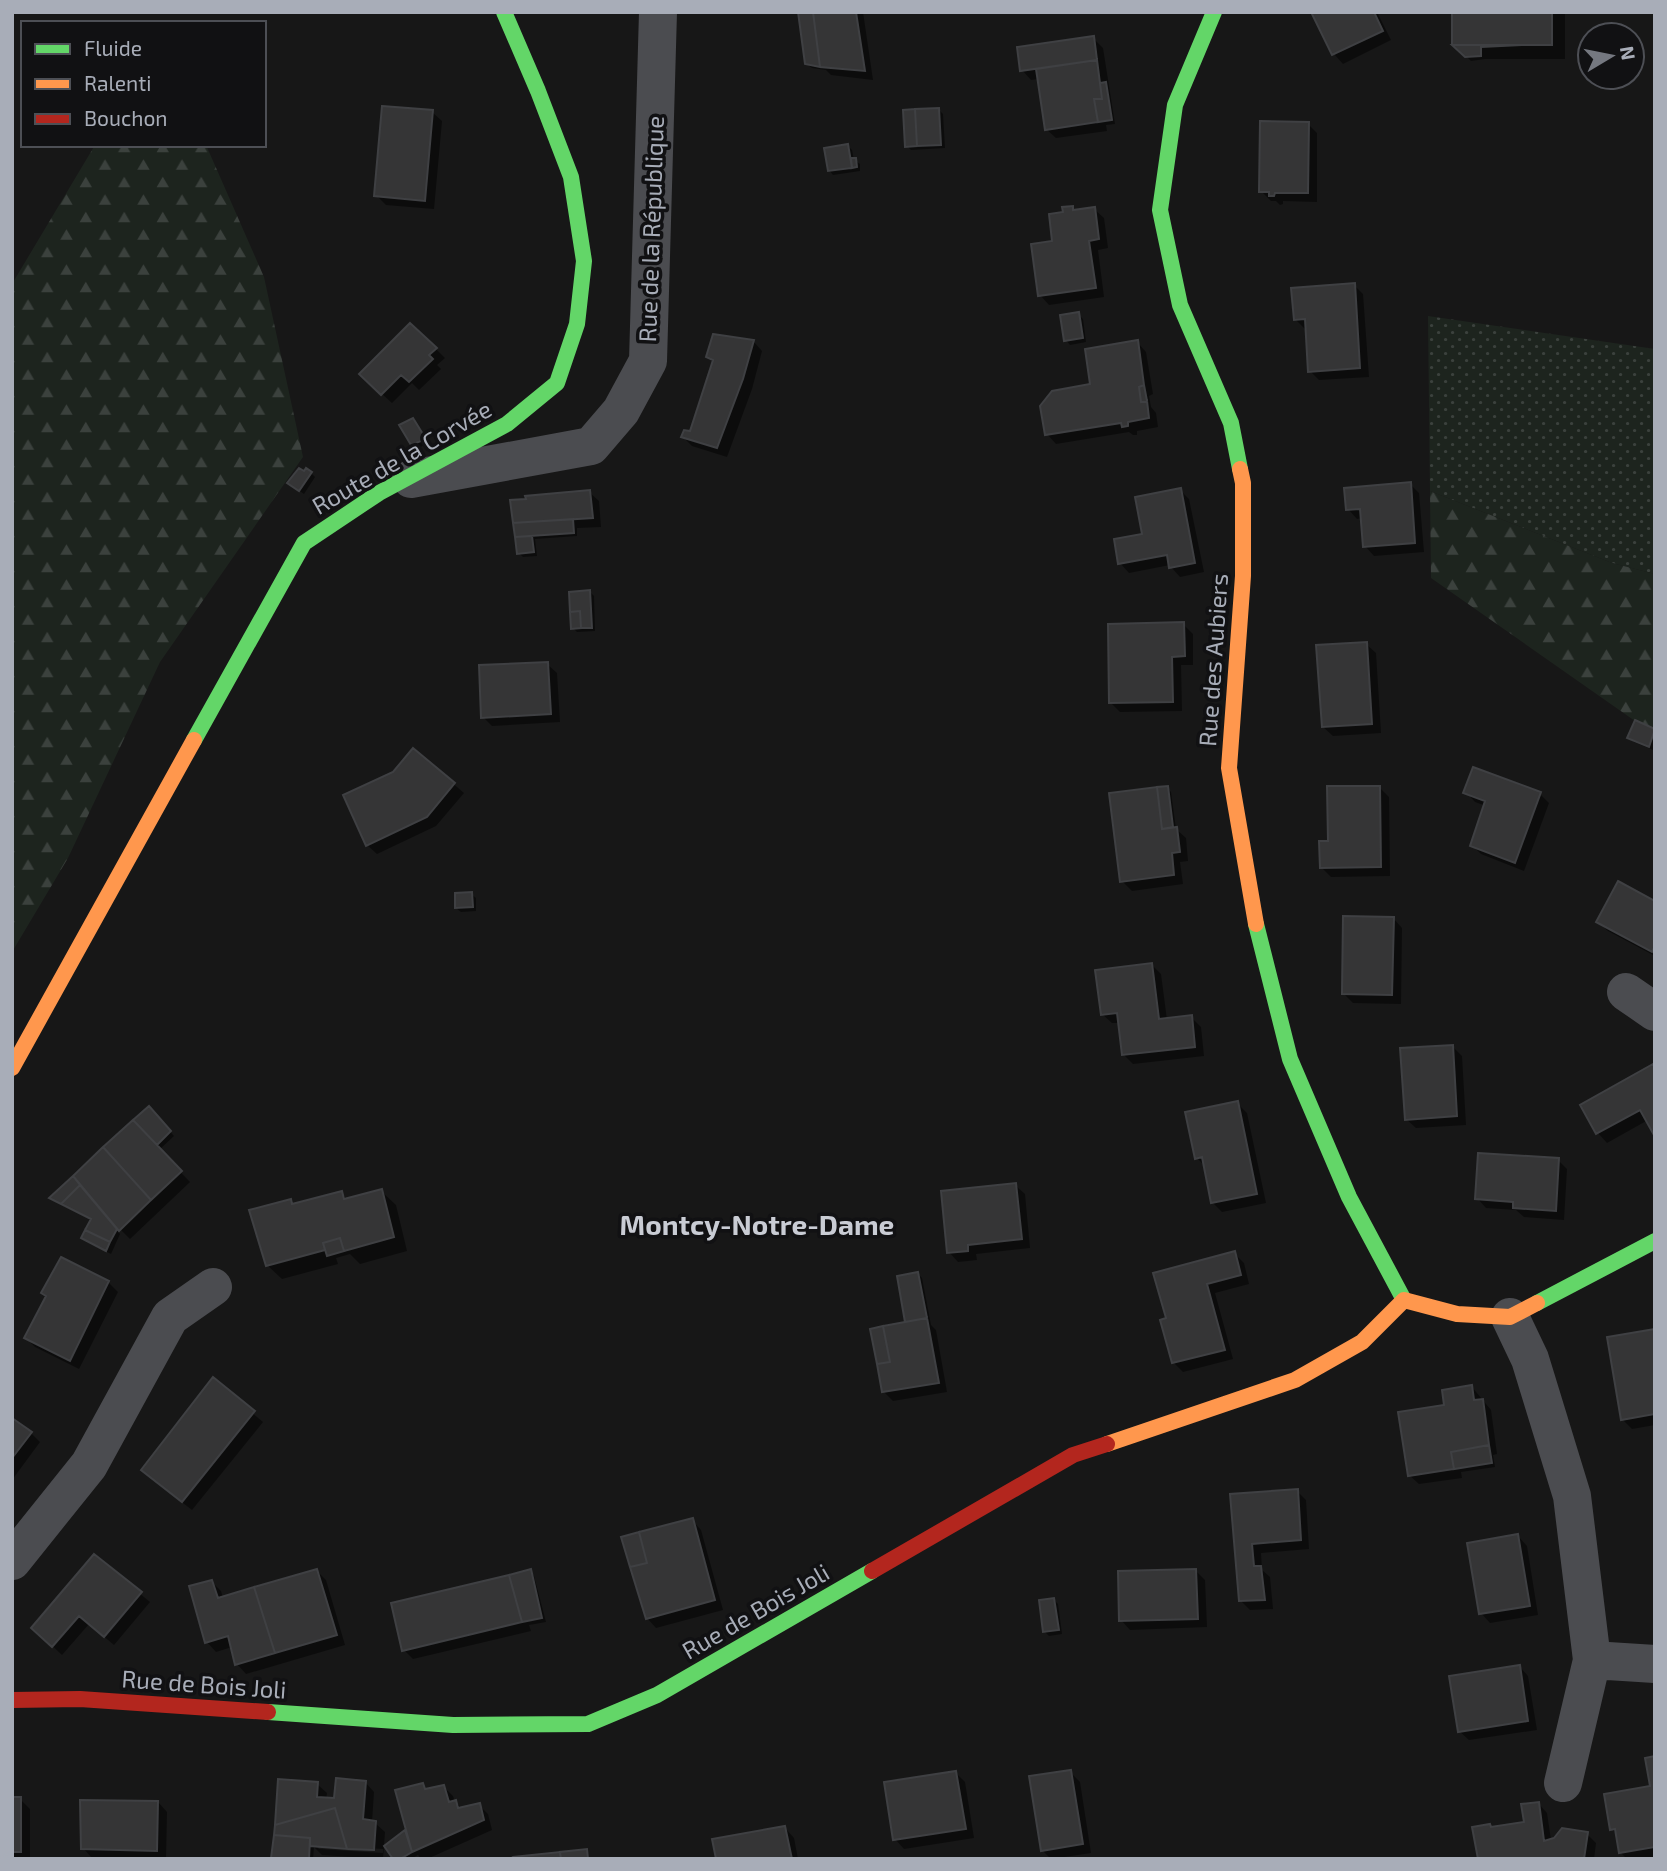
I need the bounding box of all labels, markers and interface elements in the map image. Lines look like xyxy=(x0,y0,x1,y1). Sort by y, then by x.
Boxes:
legend xyxy=(21,21,266,147)
north arrow xyxy=(1576,21,1646,91)
text: Fluide xyxy=(84,35,142,60)
text: N xyxy=(1616,44,1641,62)
text: Ralenti xyxy=(84,70,151,95)
text: Bouchon xyxy=(84,105,168,130)
street label: Rue de la République xyxy=(632,115,669,343)
street label: Route de la Corvée xyxy=(306,394,496,520)
street label: Rue des Aubiers xyxy=(1192,572,1233,747)
district label: Montcy-Notre-Dame xyxy=(620,1207,894,1241)
street label: Rue de Bois Joli xyxy=(676,1557,834,1665)
street label: Rue de Bois Joli xyxy=(121,1663,287,1704)

